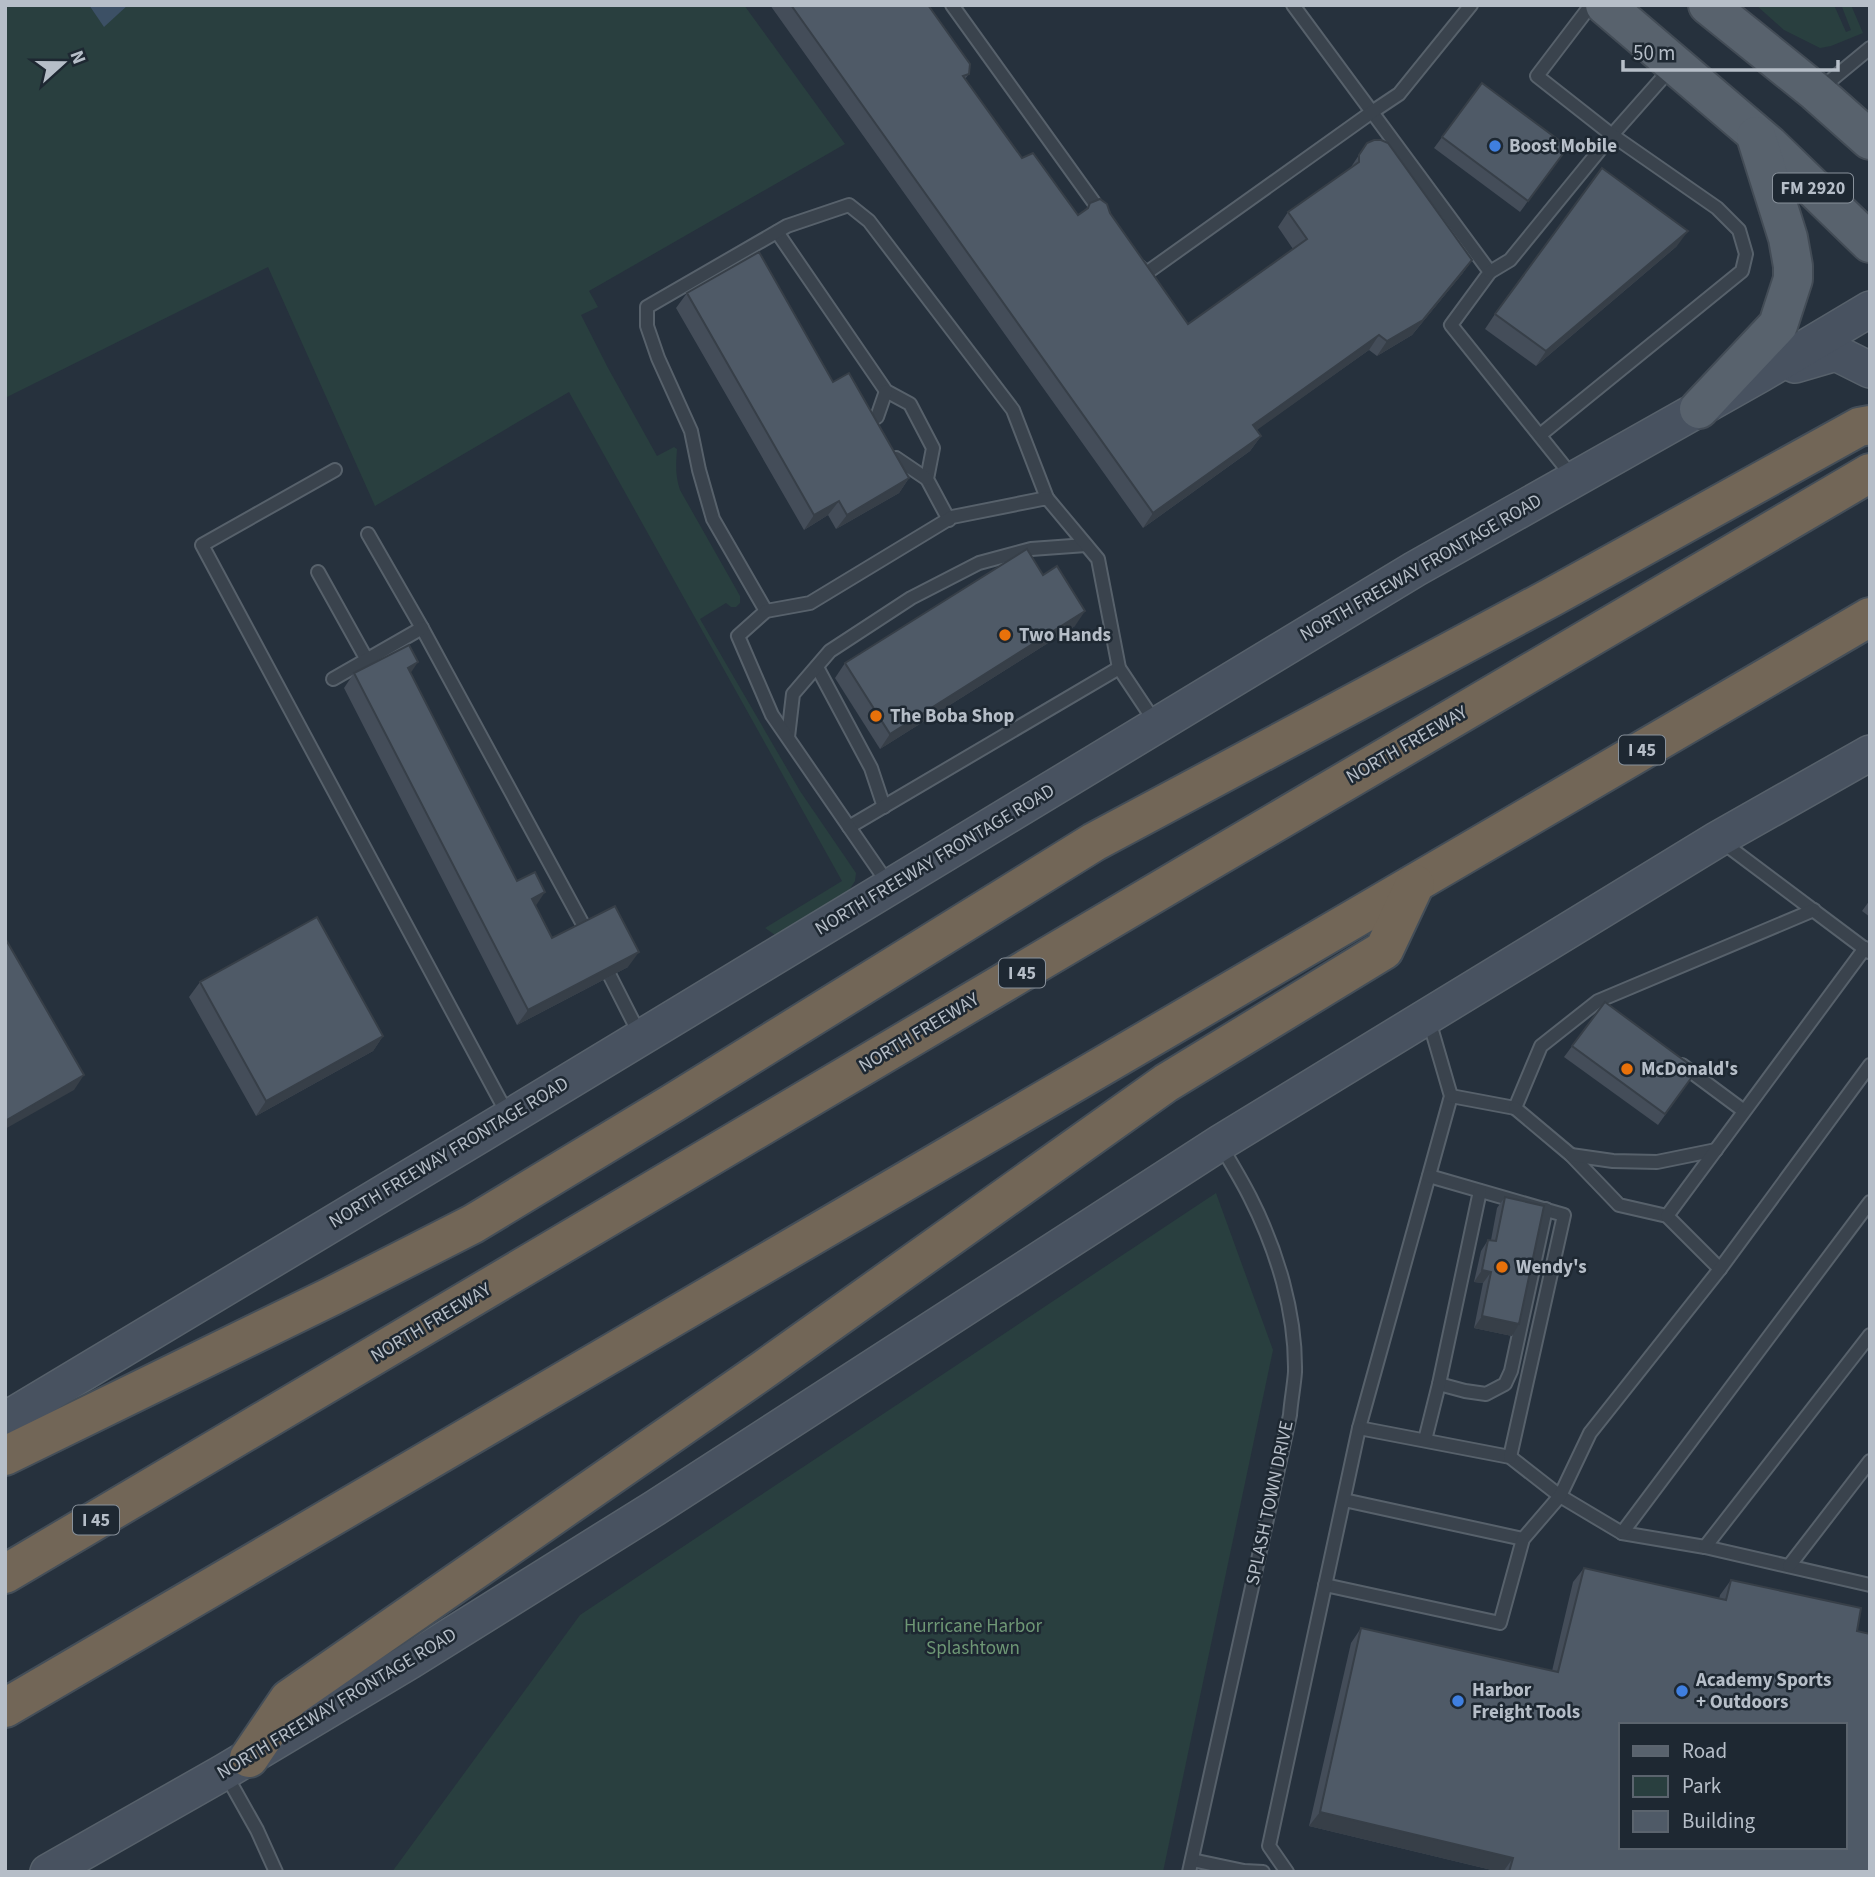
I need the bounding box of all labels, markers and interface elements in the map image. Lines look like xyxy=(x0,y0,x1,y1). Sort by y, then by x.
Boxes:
north arrow xyxy=(28,28,98,98)
scale bar xyxy=(1623,28,1838,72)
text: 50 m xyxy=(1633,38,1675,68)
text: N xyxy=(63,47,92,68)
place label: Boost Mobile xyxy=(1509,133,1617,160)
marker: Boost Mobile xyxy=(1487,138,1503,154)
road number: FM 2920 xyxy=(1773,174,1853,202)
street label: NORTH FREEWAY FRONTAGE ROAD xyxy=(1295,487,1547,649)
place label: Two Hands xyxy=(1019,622,1111,649)
marker: Two Hands xyxy=(997,627,1013,643)
street label: NORTH FREEWAY xyxy=(1341,699,1474,791)
place label: The Boba Shop xyxy=(890,703,1015,730)
marker: The Boba Shop xyxy=(868,708,884,724)
road number: I 45 xyxy=(1619,736,1665,764)
street label: NORTH FREEWAY FRONTAGE ROAD xyxy=(810,778,1060,942)
road number: I 45 xyxy=(999,958,1045,988)
street label: NORTH FREEWAY xyxy=(854,986,985,1080)
place label: McDonald's xyxy=(1641,1056,1738,1083)
marker: McDonald's xyxy=(1619,1061,1635,1077)
street label: NORTH FREEWAY FRONTAGE ROAD xyxy=(324,1071,574,1235)
place label: Wendy's xyxy=(1516,1254,1587,1281)
marker: Wendy's xyxy=(1494,1259,1510,1275)
street label: NORTH FREEWAY xyxy=(366,1276,497,1370)
street label: SPLASH TOWN DRIVE xyxy=(1239,1418,1301,1588)
road number: I 45 xyxy=(73,1506,119,1534)
park label: Hurricane Harbor Splashtown xyxy=(904,1613,1043,1662)
street label: NORTH FREEWAY FRONTAGE ROAD xyxy=(212,1622,462,1786)
place label: Academy Sports + Outdoors xyxy=(1695,1667,1831,1716)
place label: Harbor Freight Tools xyxy=(1472,1677,1580,1726)
marker: Academy Sports + Outdoors xyxy=(1674,1683,1690,1699)
marker: Harbor Freight Tools xyxy=(1450,1693,1466,1709)
legend xyxy=(1619,1723,1847,1849)
text: Road xyxy=(1682,1736,1727,1766)
text: Park xyxy=(1682,1771,1722,1801)
text: Building xyxy=(1682,1806,1756,1836)

